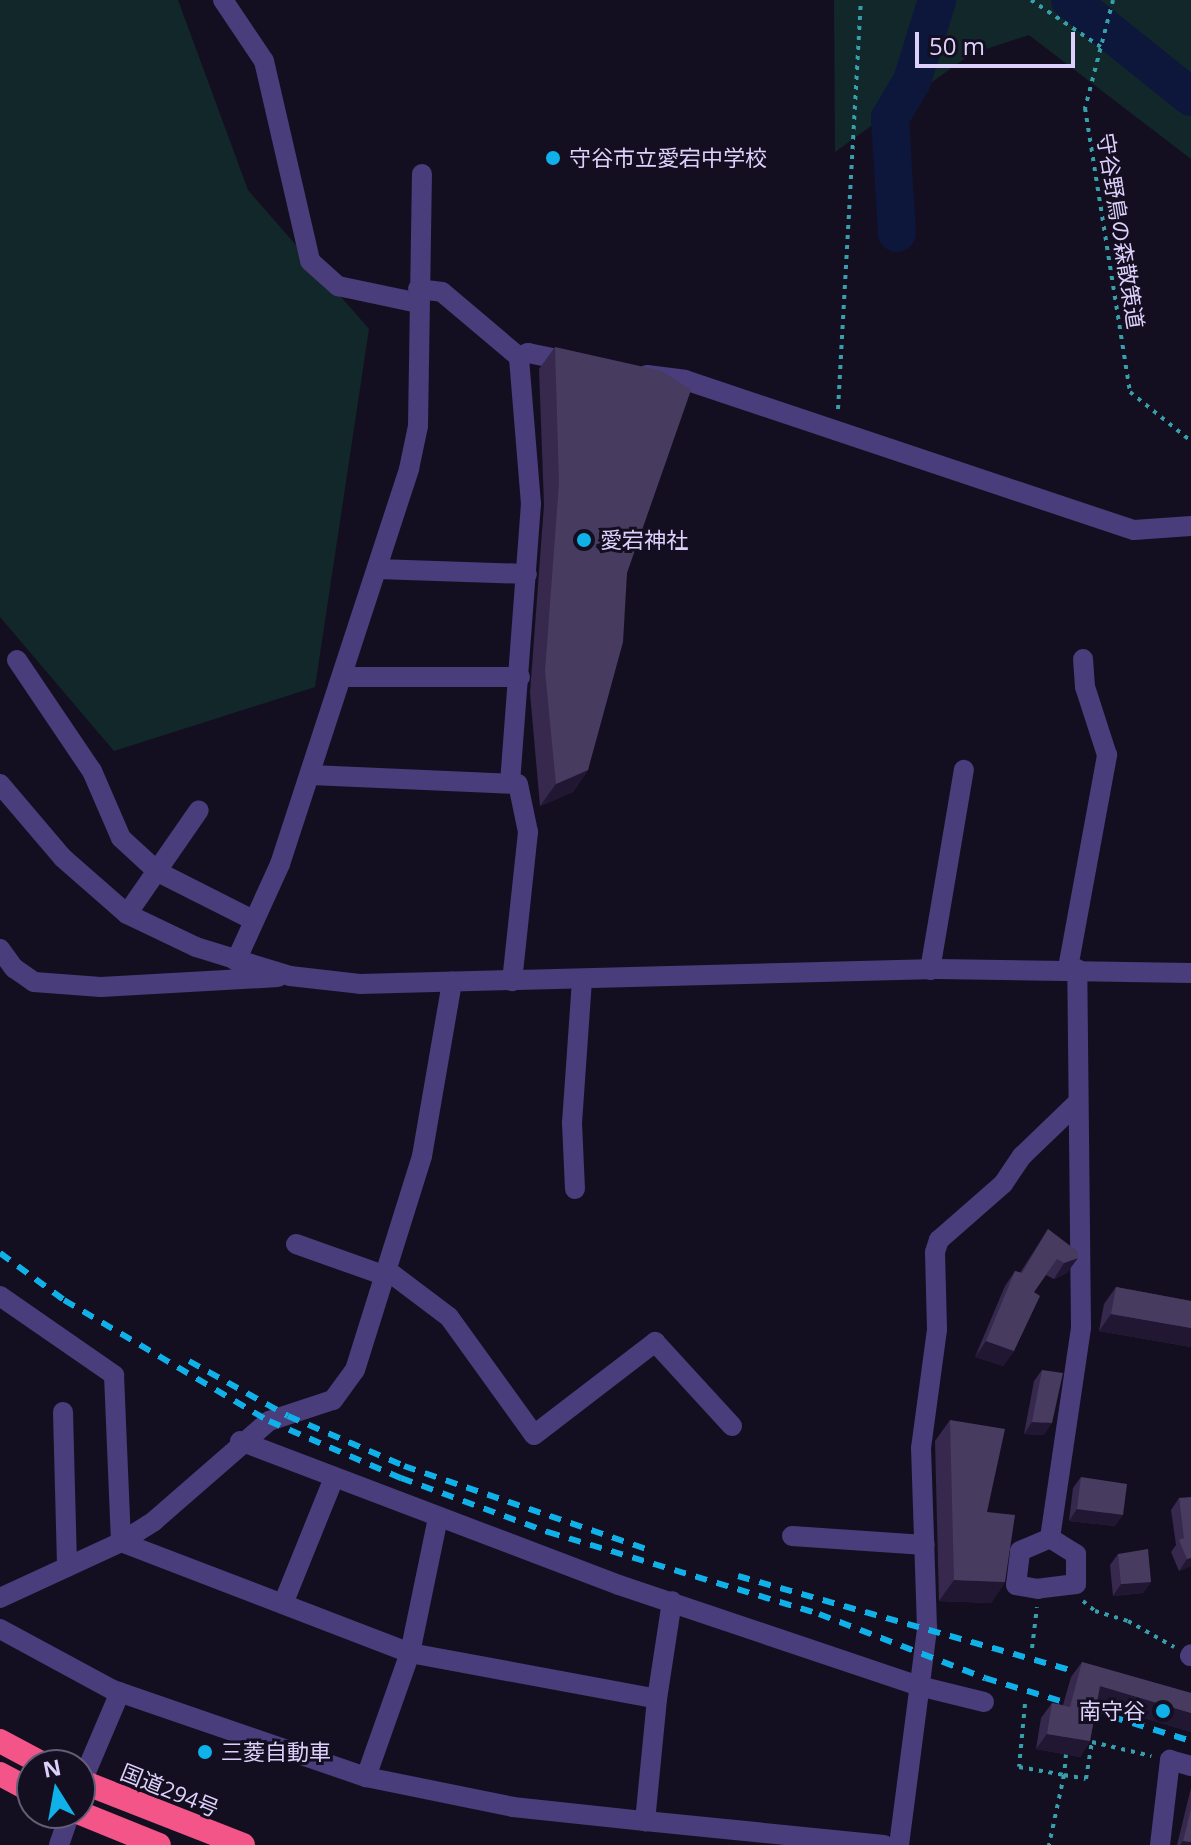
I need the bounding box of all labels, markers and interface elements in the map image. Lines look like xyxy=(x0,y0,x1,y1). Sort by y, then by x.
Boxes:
scale bar xyxy=(919,16,1079,66)
text: 50 m xyxy=(929,29,985,62)
street label: 守谷野鳥の森散策道 xyxy=(1092,131,1150,331)
place label: 守谷市立愛宕中学校 xyxy=(569,145,767,171)
marker: 守谷市立愛宕中学校 xyxy=(544,149,562,167)
place label: 愛宕神社 xyxy=(600,527,688,553)
marker: 愛宕神社 xyxy=(575,531,593,549)
place label: 南守谷 xyxy=(1079,1698,1145,1724)
marker: 南守谷 xyxy=(1152,1700,1174,1722)
place label: 三菱自動車 xyxy=(221,1739,331,1765)
marker: 三菱自動車 xyxy=(196,1743,214,1761)
north arrow xyxy=(16,1749,96,1829)
text: N xyxy=(40,1751,63,1784)
street label: 国道294号 xyxy=(117,1758,223,1822)

